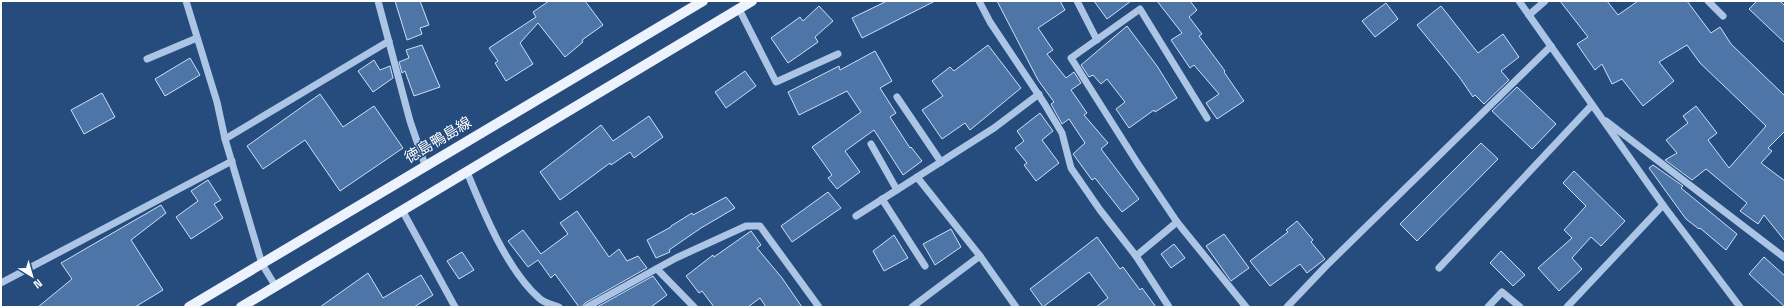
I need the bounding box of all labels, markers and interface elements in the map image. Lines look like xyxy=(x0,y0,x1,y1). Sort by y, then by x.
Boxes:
street label: 徳島鴨島線 xyxy=(401,112,475,167)
north arrow xyxy=(12,256,52,296)
text: N xyxy=(31,276,45,292)

